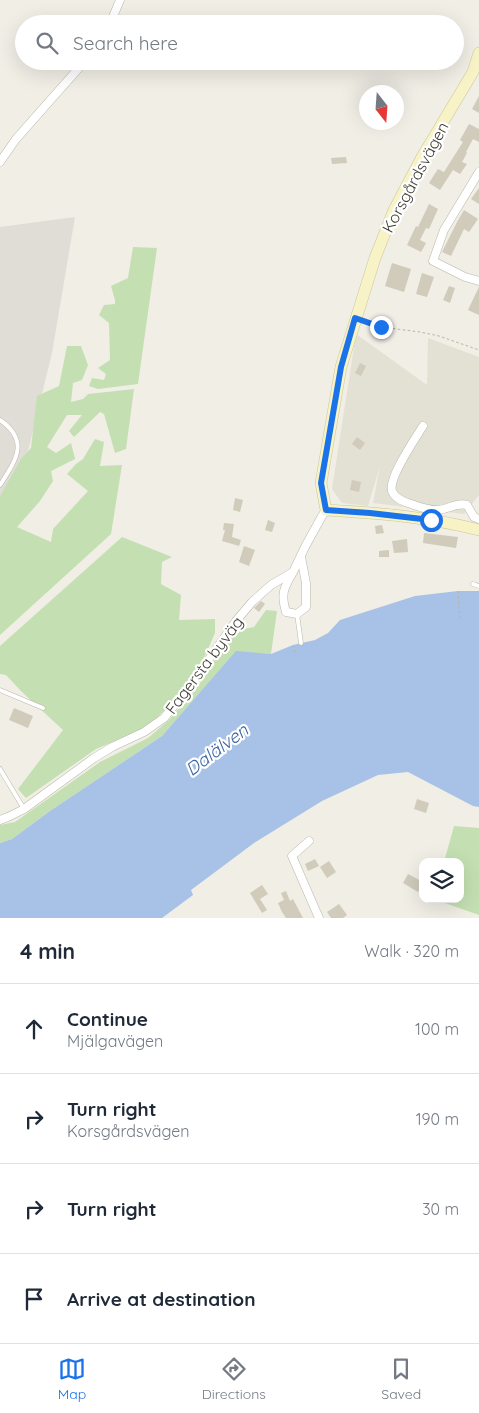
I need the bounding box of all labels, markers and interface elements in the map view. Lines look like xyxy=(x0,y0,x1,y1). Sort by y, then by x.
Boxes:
search box xyxy=(15,15,464,70)
icon: search xyxy=(33,29,61,57)
text: Search here xyxy=(73,31,178,55)
north arrow xyxy=(359,85,404,130)
street label: Korsgårdsvägen xyxy=(377,118,453,236)
route end xyxy=(370,316,393,339)
route start xyxy=(420,509,443,532)
street label: Fagersta byväg xyxy=(161,612,247,718)
water label: Dalälven xyxy=(181,718,253,781)
map controls xyxy=(419,858,464,903)
button: layers xyxy=(419,858,464,903)
text: 4 min xyxy=(20,938,75,964)
text: Walk · 320 m xyxy=(364,941,459,961)
text: Continue xyxy=(67,1007,148,1031)
icon: ahead xyxy=(20,1015,48,1043)
text: 100 m xyxy=(415,1019,459,1039)
text: Mjälgavägen xyxy=(67,1031,163,1051)
text: Turn right xyxy=(67,1097,156,1121)
icon: right xyxy=(20,1105,48,1133)
text: 190 m xyxy=(416,1109,459,1129)
text: Korsgårdsvägen xyxy=(67,1121,189,1141)
icon: right xyxy=(20,1195,48,1223)
text: Turn right xyxy=(67,1197,156,1221)
text: 30 m xyxy=(422,1199,459,1219)
icon: arrive xyxy=(20,1285,48,1313)
text: Arrive at destination xyxy=(67,1287,256,1311)
tab: Map xyxy=(58,1355,86,1403)
tab: Directions xyxy=(202,1355,266,1403)
tab: Saved xyxy=(381,1355,421,1403)

